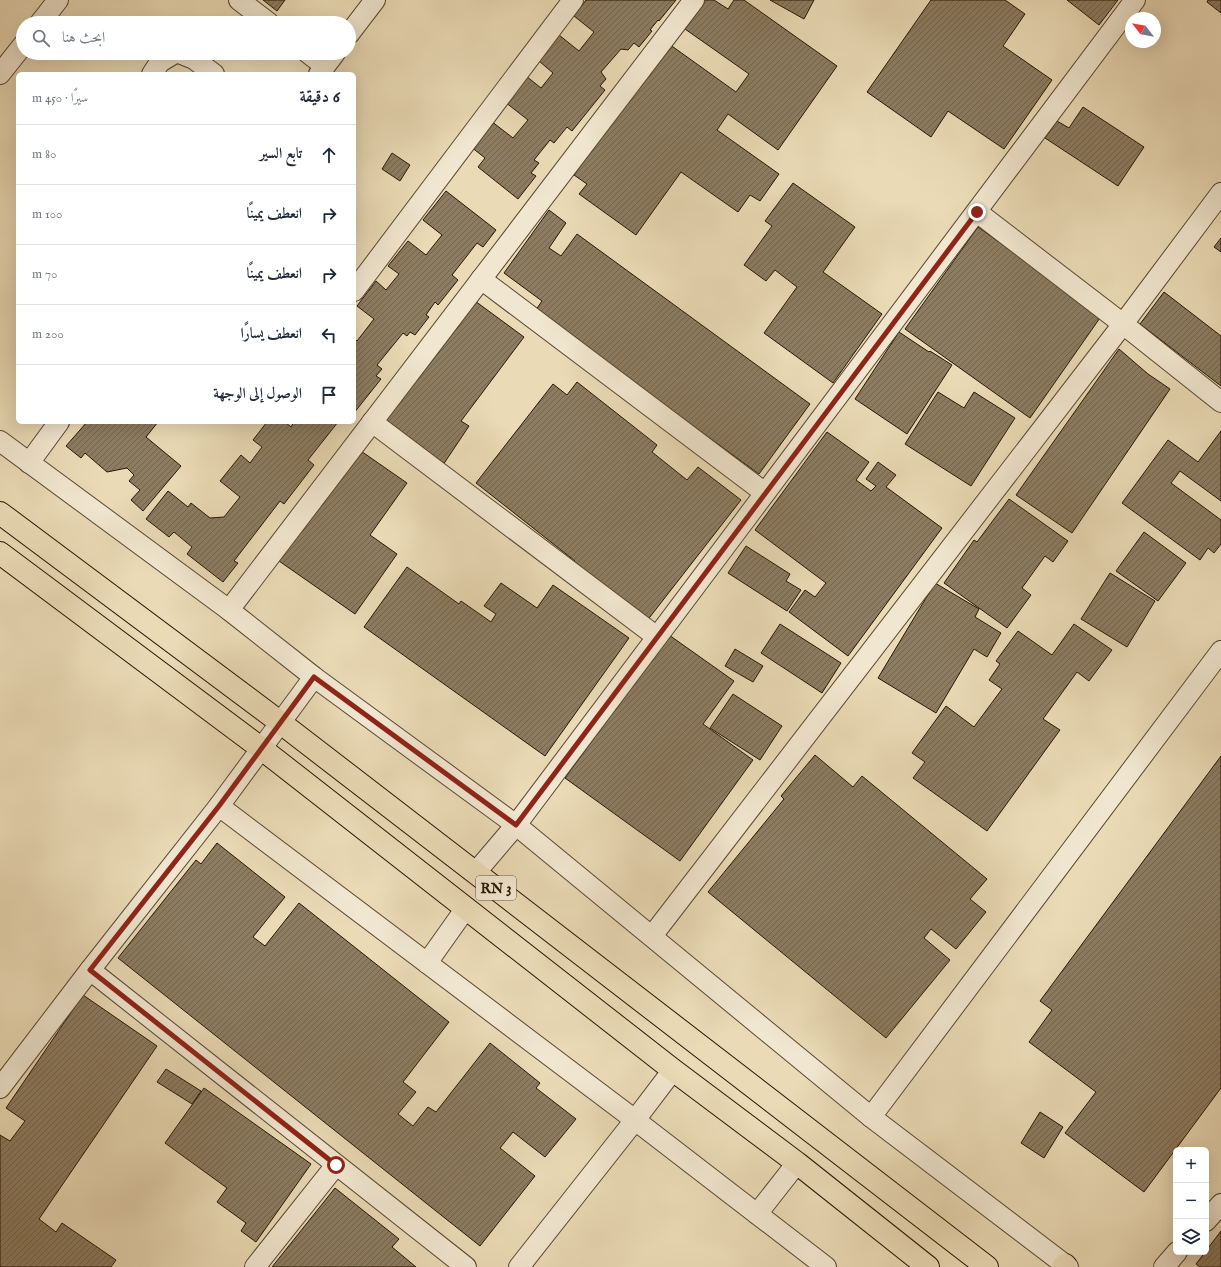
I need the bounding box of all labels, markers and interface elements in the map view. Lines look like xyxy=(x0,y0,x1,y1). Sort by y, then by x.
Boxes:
north arrow xyxy=(1125,12,1161,48)
search box xyxy=(16,16,356,60)
icon: search xyxy=(30,27,52,49)
text: ابحث هنا xyxy=(62,28,105,47)
text: 6 دقيقة xyxy=(299,87,340,108)
text: سيرًا · 450 m xyxy=(32,90,88,107)
text: تابع السير xyxy=(260,144,302,163)
icon: ahead xyxy=(318,144,340,166)
text: 80 m xyxy=(32,146,56,163)
route end xyxy=(968,203,986,221)
text: انعطف يمينًا xyxy=(246,204,302,223)
icon: right xyxy=(318,204,340,226)
text: 100 m xyxy=(32,206,62,223)
text: انعطف يمينًا xyxy=(246,264,302,283)
icon: right xyxy=(318,264,340,286)
text: 70 m xyxy=(32,266,57,283)
text: انعطف يسارًا xyxy=(240,324,302,343)
icon: left xyxy=(318,324,340,346)
text: 200 m xyxy=(32,326,64,343)
text: الوصول إلى الوجهة xyxy=(213,384,302,403)
icon: arrive xyxy=(318,384,340,406)
road number: RN 3 xyxy=(476,876,516,900)
map controls xyxy=(1173,1147,1209,1255)
button: + xyxy=(1173,1147,1209,1183)
route start xyxy=(327,1156,345,1174)
button: − xyxy=(1173,1183,1209,1219)
button: layers xyxy=(1173,1219,1209,1255)

